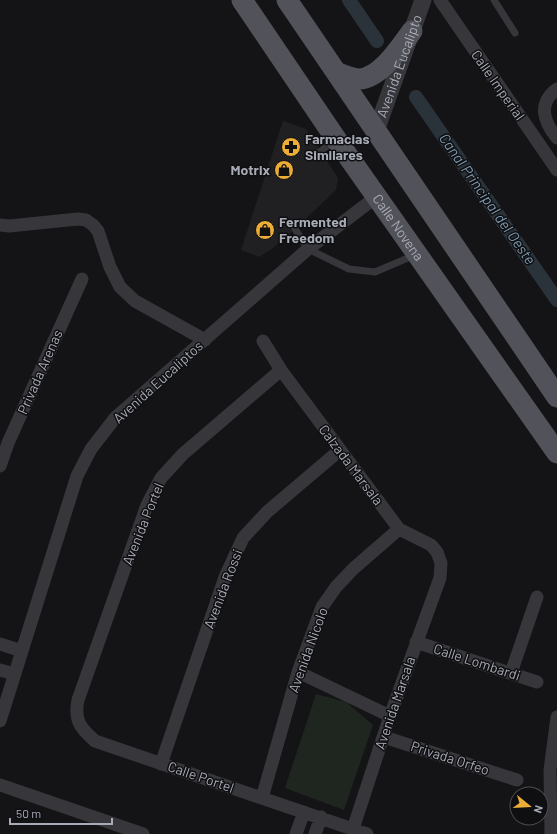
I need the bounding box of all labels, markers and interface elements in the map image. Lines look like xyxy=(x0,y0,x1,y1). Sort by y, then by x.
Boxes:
street label: Avenida Eucalipto xyxy=(373,12,425,120)
street label: Calle Imperial xyxy=(468,46,529,123)
water label: Canal Principal del Oeste xyxy=(436,129,540,268)
place label: Farmacias Similares xyxy=(305,130,370,163)
pharmacy icon: Farmacias Similares xyxy=(280,136,302,158)
shop icon: Motrix xyxy=(273,159,295,181)
place label: Motrix xyxy=(231,161,270,178)
street label: Calle Novena xyxy=(369,191,428,264)
place label: Fermented Freedom xyxy=(279,213,347,246)
shop icon: Fermented Freedom xyxy=(254,219,276,241)
street label: Privada Arenas xyxy=(13,327,66,417)
street label: Avenida Eucaliptos xyxy=(109,337,206,426)
street label: Calzada Marsala xyxy=(316,421,387,508)
street label: Avenida Portel xyxy=(118,480,167,567)
street label: Avenida Rossi xyxy=(200,547,245,631)
street label: Avenida Nicolo xyxy=(284,605,331,695)
street label: Calle Lombardi xyxy=(432,639,523,684)
street label: Avenida Marsala xyxy=(371,654,418,752)
street label: Privada Orfeo xyxy=(409,737,492,778)
street label: Calle Portel xyxy=(166,757,236,796)
north arrow xyxy=(509,786,549,826)
scale bar xyxy=(10,800,112,826)
text: N xyxy=(532,804,546,815)
text: 50 m xyxy=(16,806,41,820)

